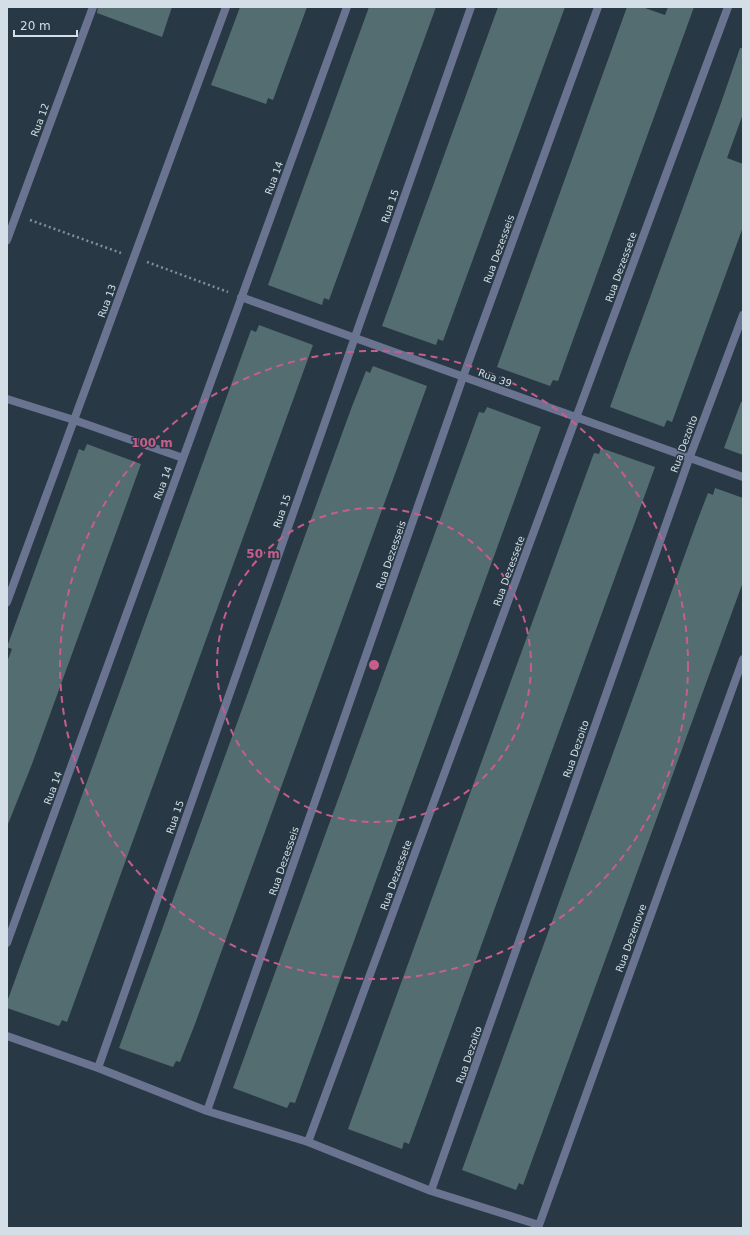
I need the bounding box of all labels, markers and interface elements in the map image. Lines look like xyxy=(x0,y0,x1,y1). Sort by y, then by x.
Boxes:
scale bar xyxy=(14,12,77,38)
text: 20 m xyxy=(20,19,51,33)
street label: Rua 12 xyxy=(29,102,51,138)
street label: Rua 14 xyxy=(263,160,285,196)
street label: Rua 15 xyxy=(379,188,401,224)
street label: Rua Dezesseis xyxy=(482,213,516,285)
street label: Rua Dezessete xyxy=(603,230,639,304)
street label: Rua 13 xyxy=(96,283,118,319)
street label: Rua 39 xyxy=(477,367,513,389)
street label: Rua Dezoito xyxy=(669,414,699,474)
text: 100 m xyxy=(131,436,173,450)
street label: Rua 14 xyxy=(152,465,174,501)
street label: Rua 15 xyxy=(271,493,293,529)
street label: Rua Dezesseis xyxy=(374,519,408,591)
street label: Rua Dezessete xyxy=(491,534,527,608)
text: 50 m xyxy=(246,547,280,561)
centre of rings xyxy=(367,658,381,672)
street label: Rua Dezoito xyxy=(561,719,591,779)
street label: Rua 14 xyxy=(42,770,64,806)
street label: Rua 15 xyxy=(164,799,186,835)
street label: Rua Dezesseis xyxy=(267,825,301,897)
street label: Rua Dezessete xyxy=(378,838,414,912)
street label: Rua Dezenove xyxy=(614,902,648,974)
street label: Rua Dezoito xyxy=(454,1025,484,1085)

